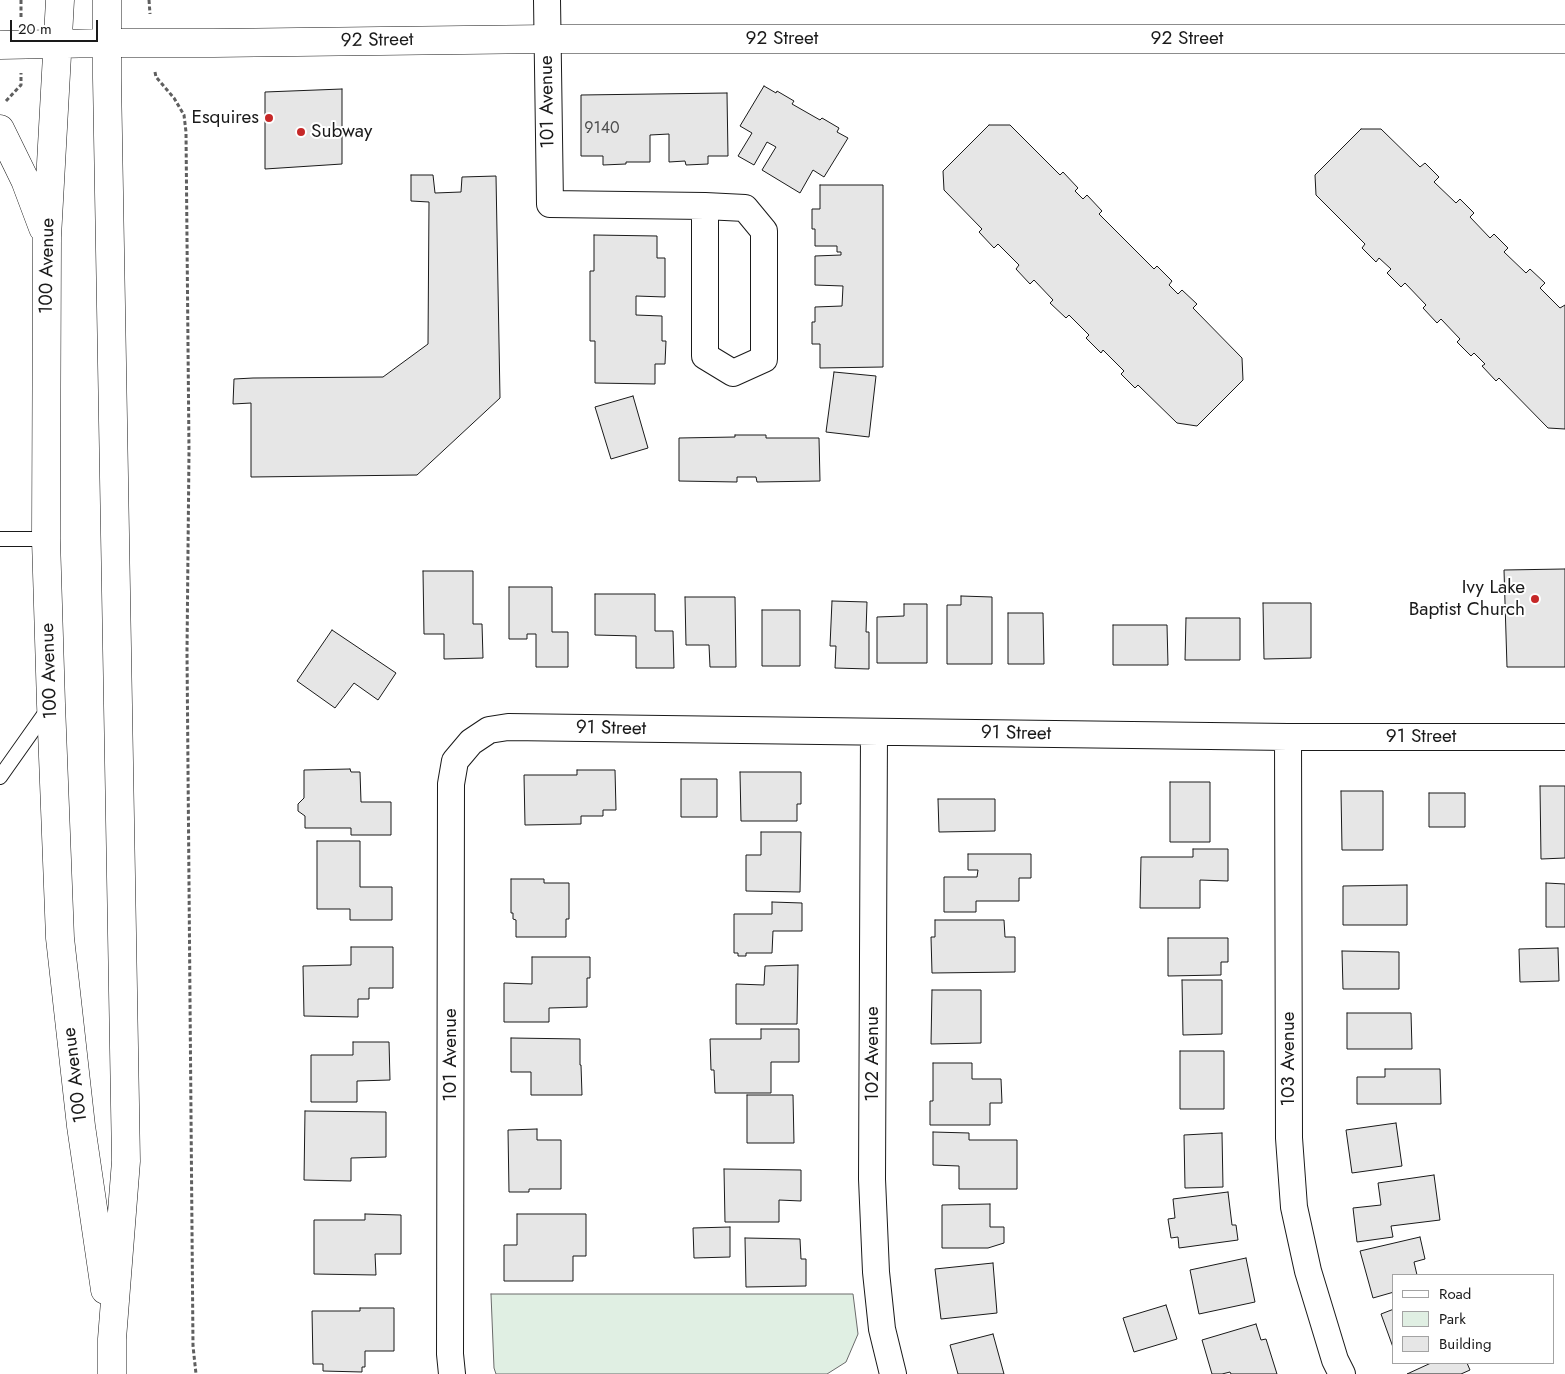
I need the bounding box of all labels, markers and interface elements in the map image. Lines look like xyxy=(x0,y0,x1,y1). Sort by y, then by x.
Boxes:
scale bar xyxy=(12,10,100,42)
text: 20 m xyxy=(18,18,52,40)
street label: 92 Street xyxy=(746,28,818,50)
street label: 92 Street xyxy=(1151,28,1223,50)
street label: 92 Street xyxy=(340,29,414,53)
street label: 101 Avenue xyxy=(536,55,560,149)
place label: Esquires xyxy=(191,107,259,129)
marker: Esquires xyxy=(263,112,275,124)
house number: 9140 xyxy=(584,119,620,139)
place label: Subway xyxy=(311,121,372,143)
marker: Subway xyxy=(295,126,307,138)
street label: 100 Avenue xyxy=(36,218,60,314)
place label: Ivy Lake Baptist Church xyxy=(1409,577,1525,621)
marker: Ivy Lake Baptist Church xyxy=(1529,593,1541,605)
street label: 100 Avenue xyxy=(37,623,63,719)
street label: 91 Street xyxy=(576,717,646,741)
street label: 91 Street xyxy=(981,722,1051,746)
street label: 91 Street xyxy=(1386,726,1456,748)
street label: 102 Avenue xyxy=(862,1006,884,1102)
street label: 101 Avenue xyxy=(440,1008,462,1102)
street label: 103 Avenue xyxy=(1278,1011,1300,1107)
street label: 100 Avenue xyxy=(59,1026,93,1124)
legend xyxy=(1392,1274,1555,1364)
text: Road xyxy=(1439,1283,1471,1305)
text: Park xyxy=(1439,1308,1466,1330)
text: Building xyxy=(1439,1333,1491,1355)

